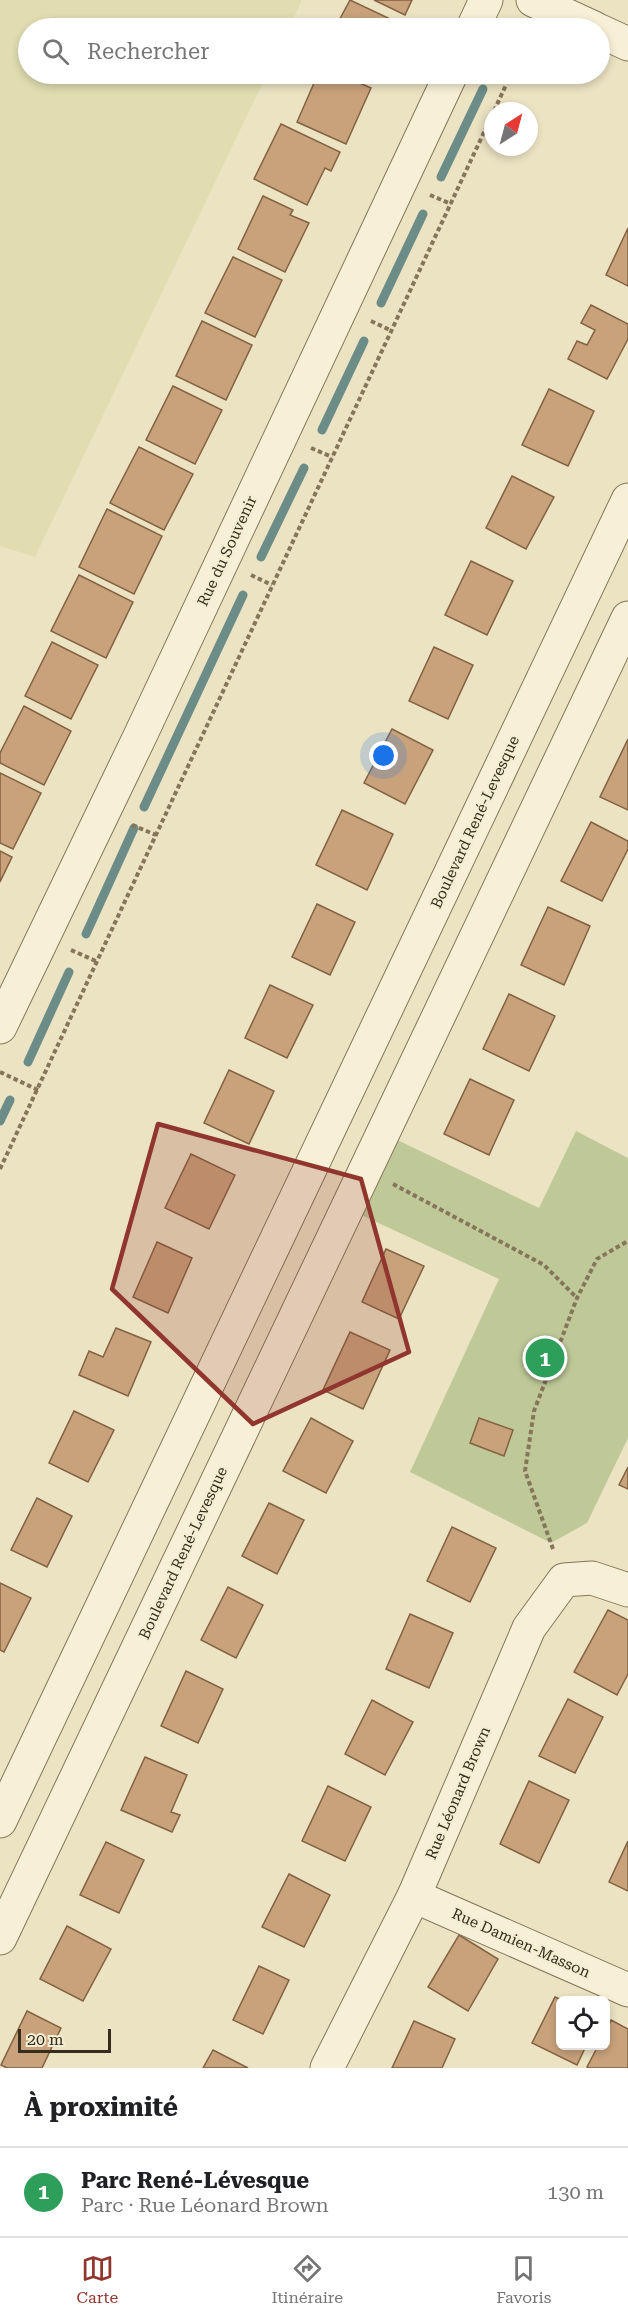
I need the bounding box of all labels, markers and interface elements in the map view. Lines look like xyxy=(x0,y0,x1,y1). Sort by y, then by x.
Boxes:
search box xyxy=(18,18,610,84)
icon: search xyxy=(39,35,72,68)
text: Rechercher xyxy=(87,39,209,64)
north arrow xyxy=(484,102,538,156)
street label: Rue du Souvenir xyxy=(194,493,260,609)
street label: Boulevard René-Levesque xyxy=(427,733,523,911)
your location xyxy=(369,741,398,770)
pin: 1 xyxy=(526,1336,564,1380)
street label: Boulevard René-Levesque xyxy=(135,1464,231,1642)
street label: Rue Léonard Brown xyxy=(422,1724,494,1862)
street label: Rue Damien-Masson xyxy=(449,1904,593,1982)
map controls xyxy=(556,1996,610,2050)
button: locate xyxy=(556,1996,610,2050)
scale bar xyxy=(18,2026,111,2054)
text: 20 m xyxy=(27,2030,64,2049)
text: À proximité xyxy=(24,2092,178,2122)
text: Parc René-Lévesque xyxy=(81,2168,309,2193)
text: 1 xyxy=(38,2180,49,2204)
text: 130 m xyxy=(547,2180,604,2204)
text: Parc · Rue Léonard Brown xyxy=(81,2193,329,2217)
tab: Carte xyxy=(77,2252,118,2307)
tab: Itinéraire xyxy=(271,2252,343,2307)
tab: Favoris xyxy=(496,2252,551,2307)

